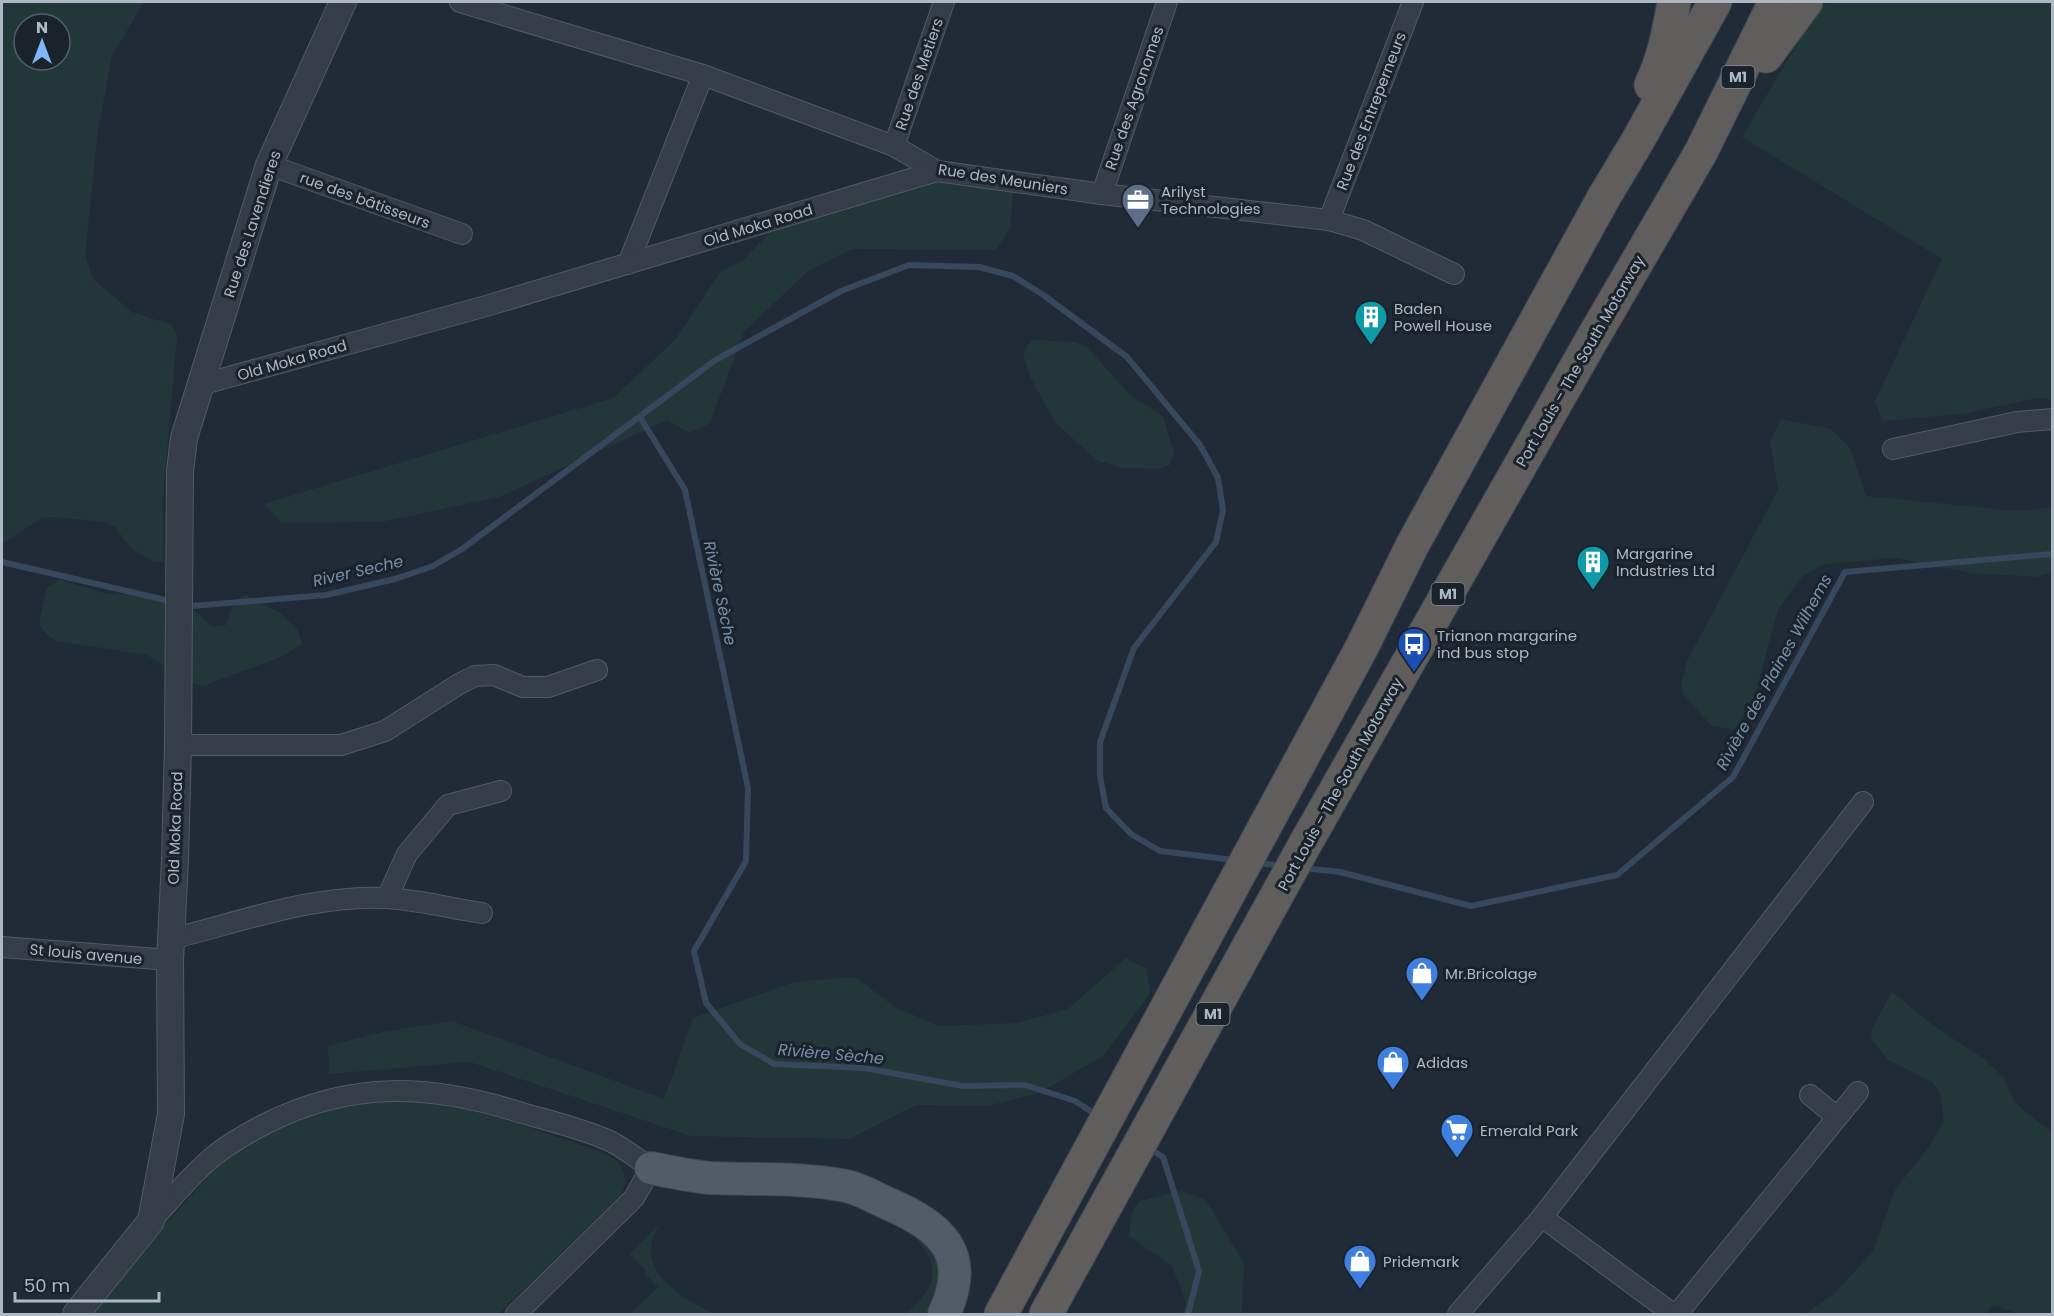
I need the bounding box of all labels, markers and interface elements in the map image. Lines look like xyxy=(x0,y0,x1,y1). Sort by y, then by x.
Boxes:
north arrow xyxy=(12,12,72,72)
street label: Rue des Metiers xyxy=(890,15,948,133)
text: N xyxy=(36,16,48,39)
street label: Rue des Agronomes xyxy=(1100,23,1168,173)
street label: Rue des Entreperneurs xyxy=(1331,29,1411,193)
road number: M1 xyxy=(1722,66,1754,88)
street label: Rue des Lavendieres xyxy=(218,148,286,300)
street label: Rue des Meuniers xyxy=(937,158,1070,200)
street label: rue des bâtisseurs xyxy=(297,167,433,233)
place label: Arilyst Technologies xyxy=(1161,181,1261,219)
office icon: Arilyst Technologies xyxy=(1120,182,1156,229)
street label: Old Moka Road xyxy=(701,198,815,252)
street label: Port Louis – The South Motorway xyxy=(1511,251,1650,471)
place label: Baden Powell House xyxy=(1394,298,1492,336)
building icon: Baden Powell House xyxy=(1353,299,1389,346)
street label: Old Moka Road xyxy=(235,334,349,386)
water label: Rivière Sèche xyxy=(698,539,742,647)
place label: Margarine Industries Ltd xyxy=(1616,543,1715,581)
building icon: Margarine Industries Ltd xyxy=(1575,544,1611,591)
water label: River Seche xyxy=(310,549,406,593)
water label: Rivière des Plaines Wilhems xyxy=(1710,570,1838,774)
road number: M1 xyxy=(1432,583,1464,605)
place label: Trianon margarine ind bus stop xyxy=(1437,625,1577,663)
bus stop icon: Trianon margarine ind bus stop xyxy=(1396,626,1432,673)
street label: Port Louis – The South Motorway xyxy=(1272,673,1408,894)
street label: Old Moka Road xyxy=(163,771,187,885)
street label: St louis avenue xyxy=(29,939,143,969)
shop icon: Mr.Bricolage xyxy=(1404,955,1440,1002)
place label: Mr.Bricolage xyxy=(1445,963,1537,984)
road number: M1 xyxy=(1196,1003,1230,1025)
water label: Rivière Sèche xyxy=(777,1038,885,1070)
shop icon: Adidas xyxy=(1375,1044,1411,1091)
place label: Adidas xyxy=(1416,1052,1468,1073)
supermarket icon: Emerald Park xyxy=(1439,1112,1475,1159)
place label: Emerald Park xyxy=(1480,1120,1578,1141)
shop icon: Pridemark xyxy=(1342,1243,1378,1290)
place label: Pridemark xyxy=(1383,1251,1460,1272)
scale bar xyxy=(15,1265,159,1303)
text: 50 m xyxy=(24,1273,70,1298)

